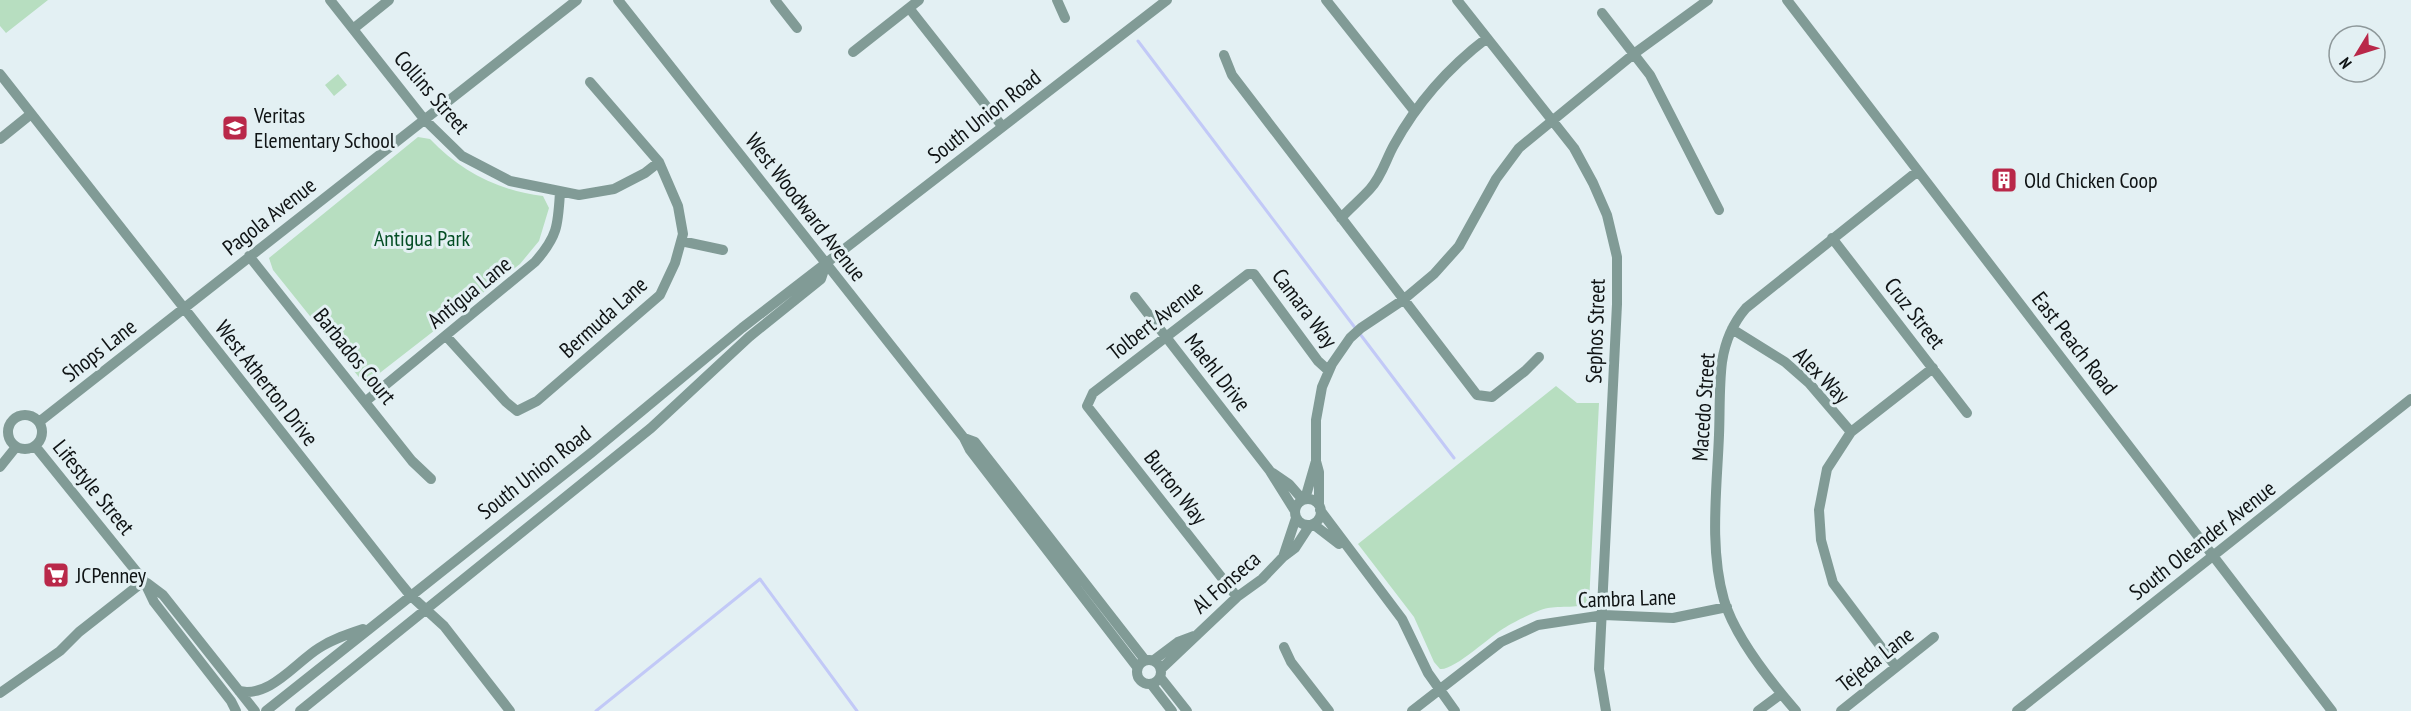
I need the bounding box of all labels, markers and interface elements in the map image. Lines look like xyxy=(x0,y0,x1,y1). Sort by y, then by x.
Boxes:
north arrow xyxy=(2327,24,2387,84)
street label: Collins Street xyxy=(388,45,476,139)
text: N xyxy=(2335,54,2356,73)
street label: South Union Road xyxy=(922,63,1046,169)
place label: Veritas Elementary School xyxy=(253,101,396,154)
school or university icon: Veritas Elementary School xyxy=(220,113,250,143)
street label: West Woodward Avenue xyxy=(739,127,873,287)
building icon: Old Chicken Coop xyxy=(1989,165,2019,195)
place label: Old Chicken Coop xyxy=(2024,166,2158,194)
street label: Pagola Avenue xyxy=(217,171,321,261)
park label: Antigua Park xyxy=(374,224,471,252)
street label: Antigua Lane xyxy=(421,250,517,334)
street label: Camara Way xyxy=(1266,263,1344,354)
street label: Bermuda Lane xyxy=(553,270,653,364)
street label: Cruz Street xyxy=(1878,272,1952,354)
street label: Tolbert Avenue xyxy=(1102,274,1208,366)
street label: Sephos Street xyxy=(1579,278,1611,384)
street label: East Peach Road xyxy=(2026,286,2124,400)
street label: Barbados Court xyxy=(308,302,402,410)
street label: Shops Lane xyxy=(56,312,142,388)
street label: West Atherton Drive xyxy=(209,315,325,451)
street label: Maehl Drive xyxy=(1179,327,1257,417)
street label: Alex Way xyxy=(1788,341,1857,410)
street label: Macedo Street xyxy=(1685,352,1721,462)
street label: South Union Road xyxy=(472,419,596,525)
street label: Lifestyle Street xyxy=(47,434,141,540)
street label: Burton Way xyxy=(1138,444,1214,530)
street label: South Oleander Avenue xyxy=(2123,474,2281,606)
street label: Al Fonseca xyxy=(1186,545,1266,619)
supermarket icon: JCPenney xyxy=(41,560,71,590)
place label: JCPenney xyxy=(75,561,147,589)
street label: Cambra Lane xyxy=(1577,582,1677,614)
street label: Tejeda Lane xyxy=(1831,620,1919,698)

